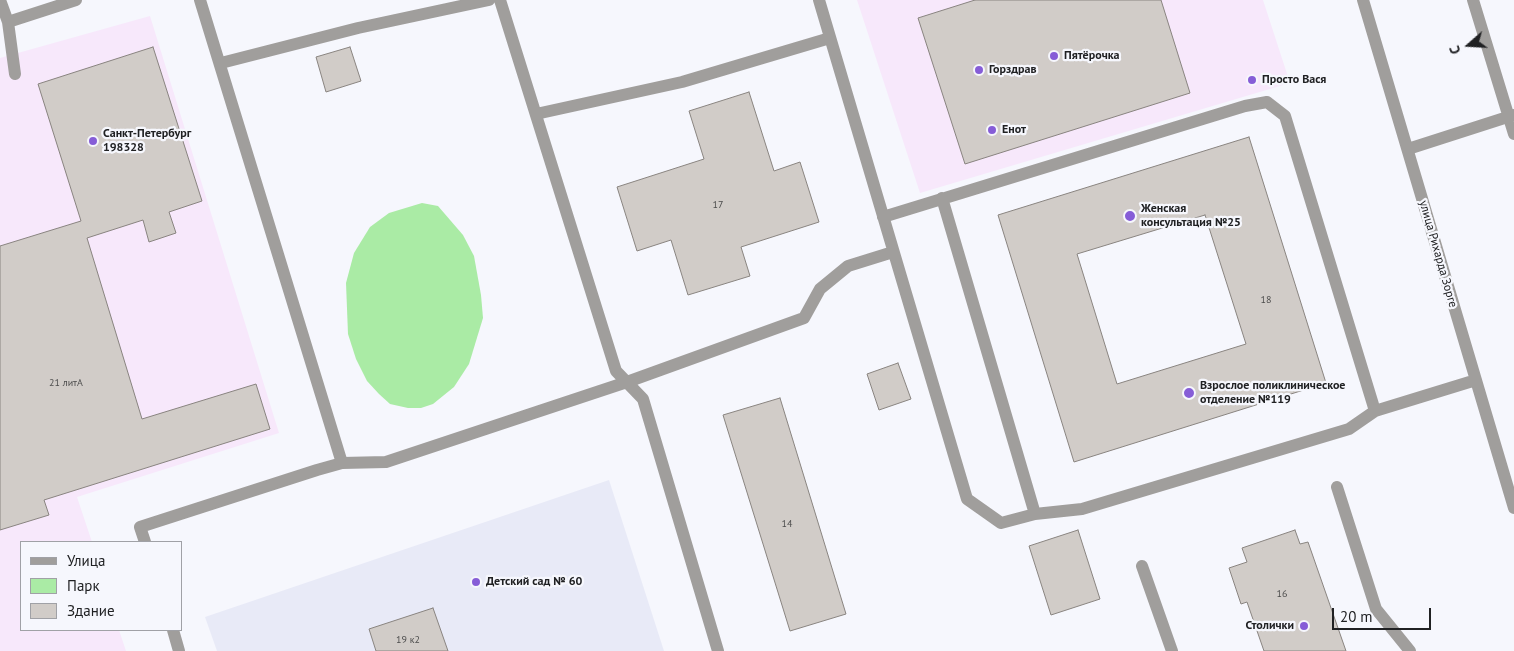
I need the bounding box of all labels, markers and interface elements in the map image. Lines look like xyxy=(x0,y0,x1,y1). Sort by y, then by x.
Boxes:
north arrow xyxy=(1444,20,1494,70)
text: С xyxy=(1445,43,1465,57)
place label: Пятёрочка xyxy=(1064,49,1120,63)
marker: Пятёрочка xyxy=(1048,50,1060,62)
place label: Горздрав xyxy=(989,63,1036,77)
marker: Горздрав xyxy=(973,64,985,76)
place label: Просто Вася xyxy=(1262,73,1326,87)
marker: Просто Вася xyxy=(1246,74,1258,86)
place label: Енот xyxy=(1002,123,1026,137)
marker: Енот xyxy=(986,124,998,136)
place label: Санкт-Петербург 198328 xyxy=(103,127,191,155)
marker: Санкт-Петербург 198328 xyxy=(87,135,99,147)
house number: 17 xyxy=(713,199,723,211)
street label: улица Рихарда Зорге xyxy=(1416,199,1460,309)
place label: Женская консультация №25 xyxy=(1141,202,1241,230)
marker: Женская консультация №25 xyxy=(1123,209,1137,223)
house number: 18 xyxy=(1261,294,1271,306)
house number: 21 литА xyxy=(49,377,83,389)
place label: Взрослое поликлиническое отделение №119 xyxy=(1200,379,1345,407)
marker: Взрослое поликлиническое отделение №119 xyxy=(1182,386,1196,400)
house number: 14 xyxy=(782,518,792,530)
legend xyxy=(20,541,182,631)
text: Улица xyxy=(67,551,105,570)
place label: Детский сад № 60 xyxy=(486,575,582,589)
text: Парк xyxy=(67,576,100,595)
marker: Детский сад № 60 xyxy=(470,576,482,588)
house number: 16 xyxy=(1277,588,1287,600)
scale bar xyxy=(1334,598,1433,630)
text: Здание xyxy=(67,601,115,620)
text: 20 m xyxy=(1340,607,1373,626)
place label: Столички xyxy=(1246,619,1294,633)
marker: Столички xyxy=(1298,620,1310,632)
house number: 19 к2 xyxy=(396,634,420,646)

